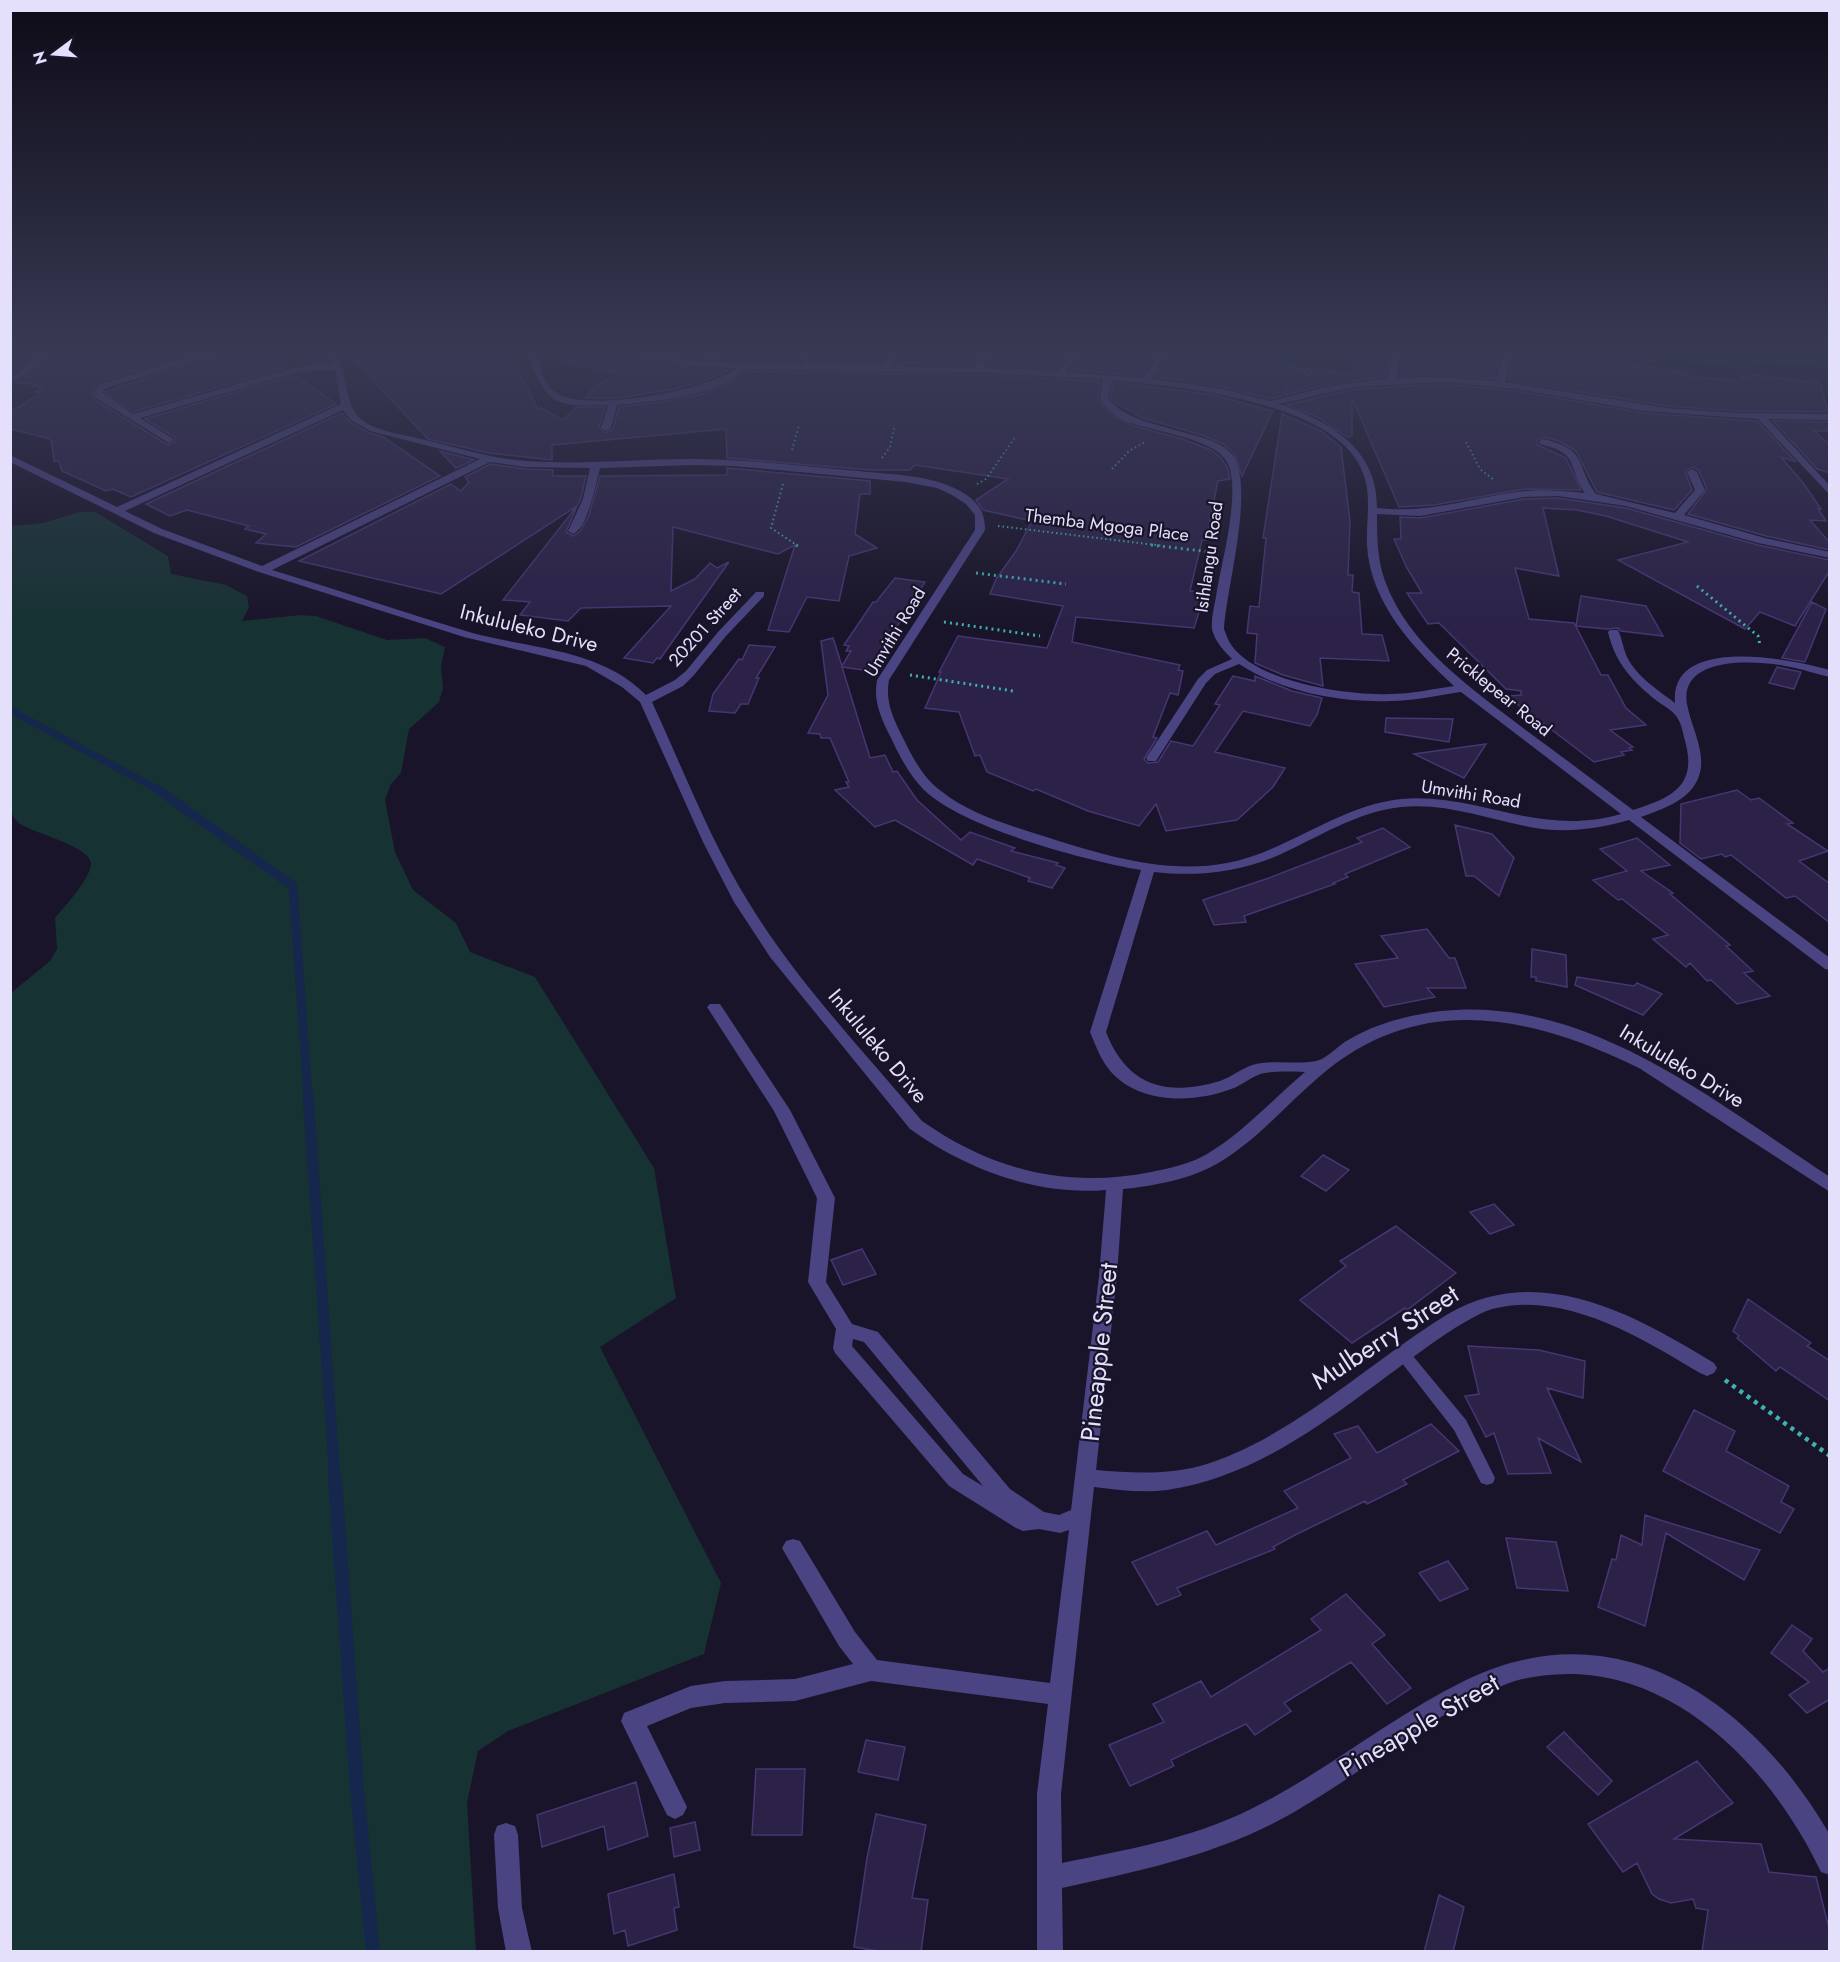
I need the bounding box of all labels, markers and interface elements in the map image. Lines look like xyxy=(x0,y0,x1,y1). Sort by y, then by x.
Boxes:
north arrow xyxy=(24,24,84,84)
text: N xyxy=(27,49,53,67)
street label: Isihlangu Road xyxy=(1188,500,1230,614)
street label: Themba Mgoga Place xyxy=(1024,502,1190,548)
street label: 20201 Street xyxy=(662,581,748,672)
street label: Umvithi Road xyxy=(858,582,932,682)
street label: Inkululeko Drive xyxy=(457,596,601,660)
street label: Pricklepear Road xyxy=(1441,641,1557,743)
street label: Umvithi Road xyxy=(1419,773,1523,815)
street label: Inkululeko Drive xyxy=(821,982,935,1110)
street label: Inkululeko Drive xyxy=(1614,1017,1750,1115)
street label: Pineapple Street xyxy=(1071,1260,1127,1443)
street label: Mulberry Street xyxy=(1304,1275,1467,1399)
street label: Pineapple Street xyxy=(1332,1663,1507,1786)

